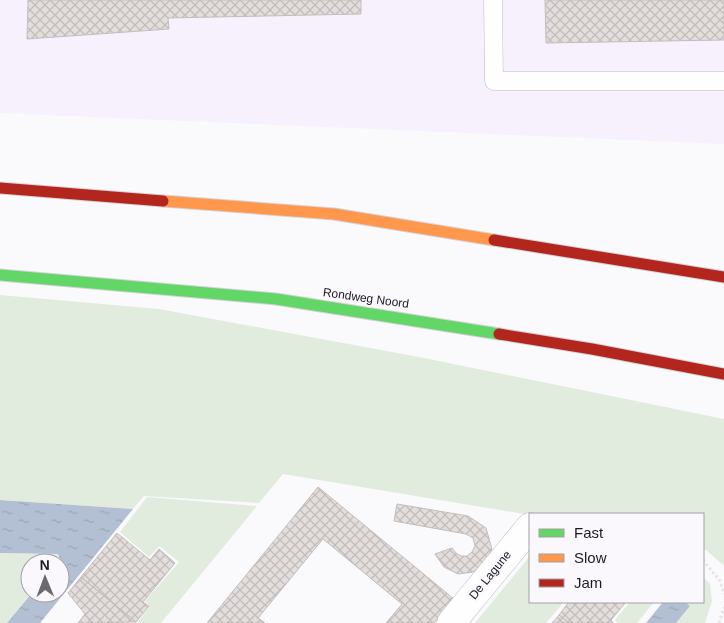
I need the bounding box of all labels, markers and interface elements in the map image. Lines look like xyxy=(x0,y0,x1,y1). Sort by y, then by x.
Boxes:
street label: Rondweg Noord xyxy=(322,285,410,311)
legend xyxy=(529,513,704,603)
text: Fast xyxy=(574,524,604,541)
street label: De Lagune xyxy=(466,548,514,602)
text: Slow xyxy=(574,549,607,566)
north arrow xyxy=(20,553,70,603)
text: N xyxy=(40,557,50,573)
text: Jam xyxy=(574,574,602,591)

